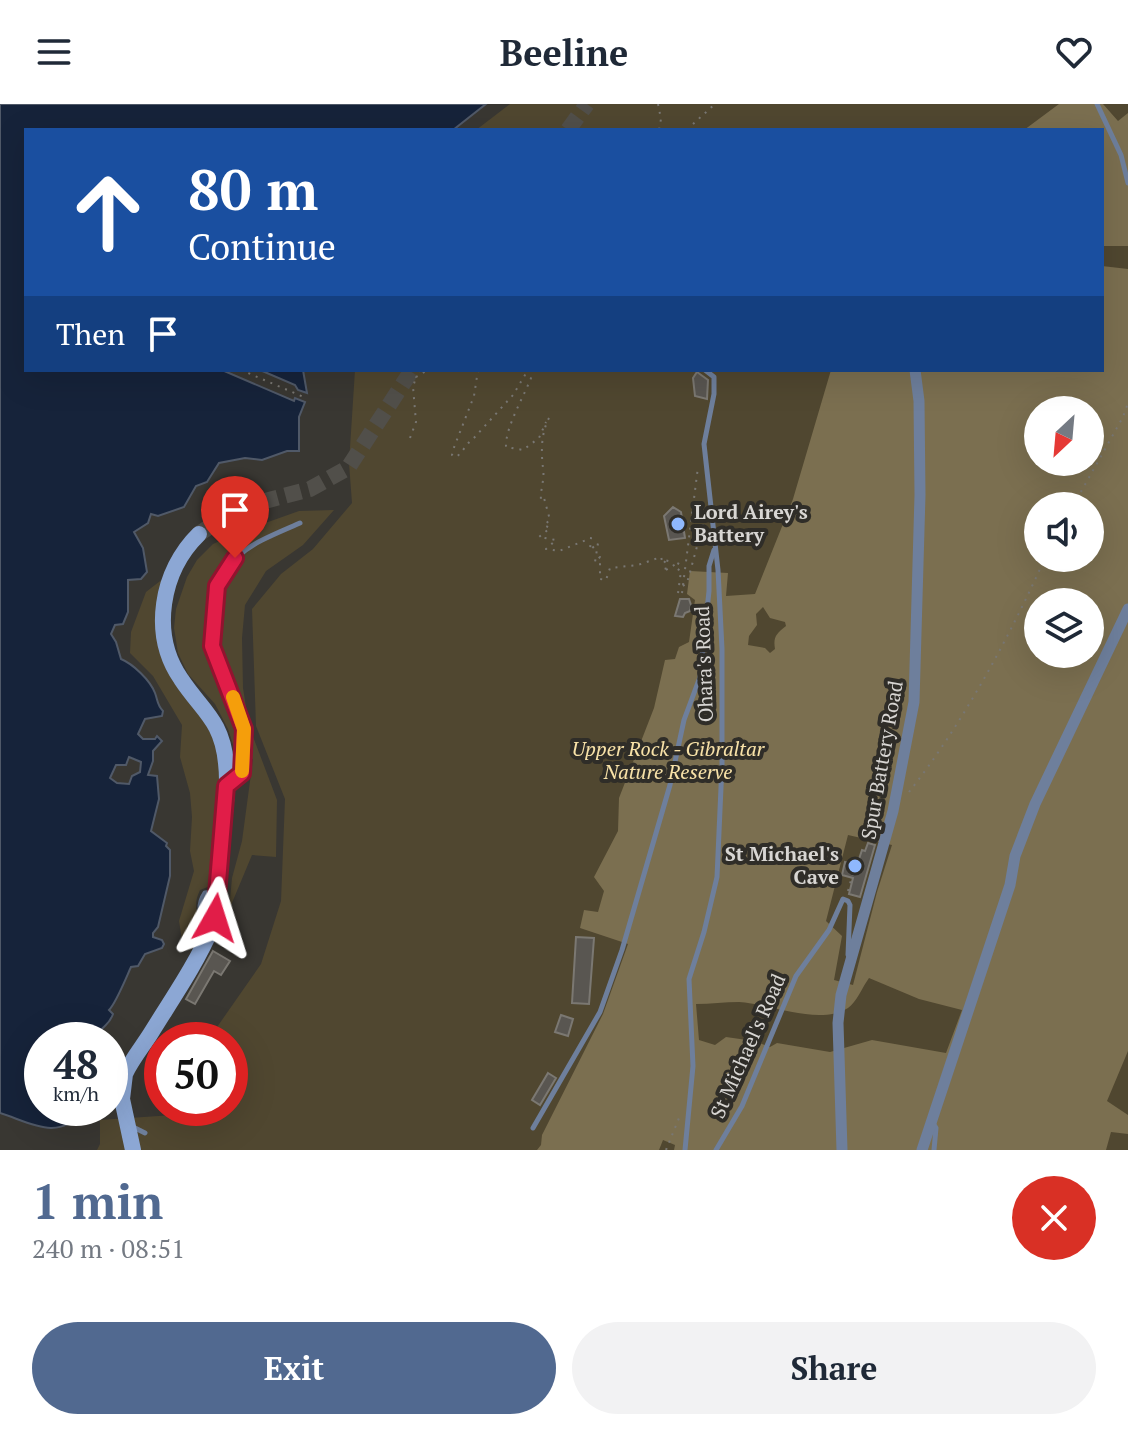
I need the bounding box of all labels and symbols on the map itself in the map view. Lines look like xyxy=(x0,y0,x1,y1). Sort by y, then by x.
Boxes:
north arrow xyxy=(1024,396,1104,476)
pin xyxy=(201,476,269,558)
place label: Lord Airey's Battery xyxy=(694,498,808,548)
marker: Lord Airey's Battery xyxy=(669,515,687,533)
street label: Ohara's Road xyxy=(688,605,719,723)
street label: Spur Battery Road xyxy=(854,678,909,842)
park label: Upper Rock - Gibraltar Nature Reserve xyxy=(572,735,766,785)
place label: St Michael's Cave xyxy=(725,840,839,890)
marker: St Michael's Cave xyxy=(846,857,864,875)
position arrow xyxy=(173,876,257,960)
street label: St Michael's Road xyxy=(704,969,792,1122)
speed limit sign: 50 xyxy=(144,1022,248,1126)

